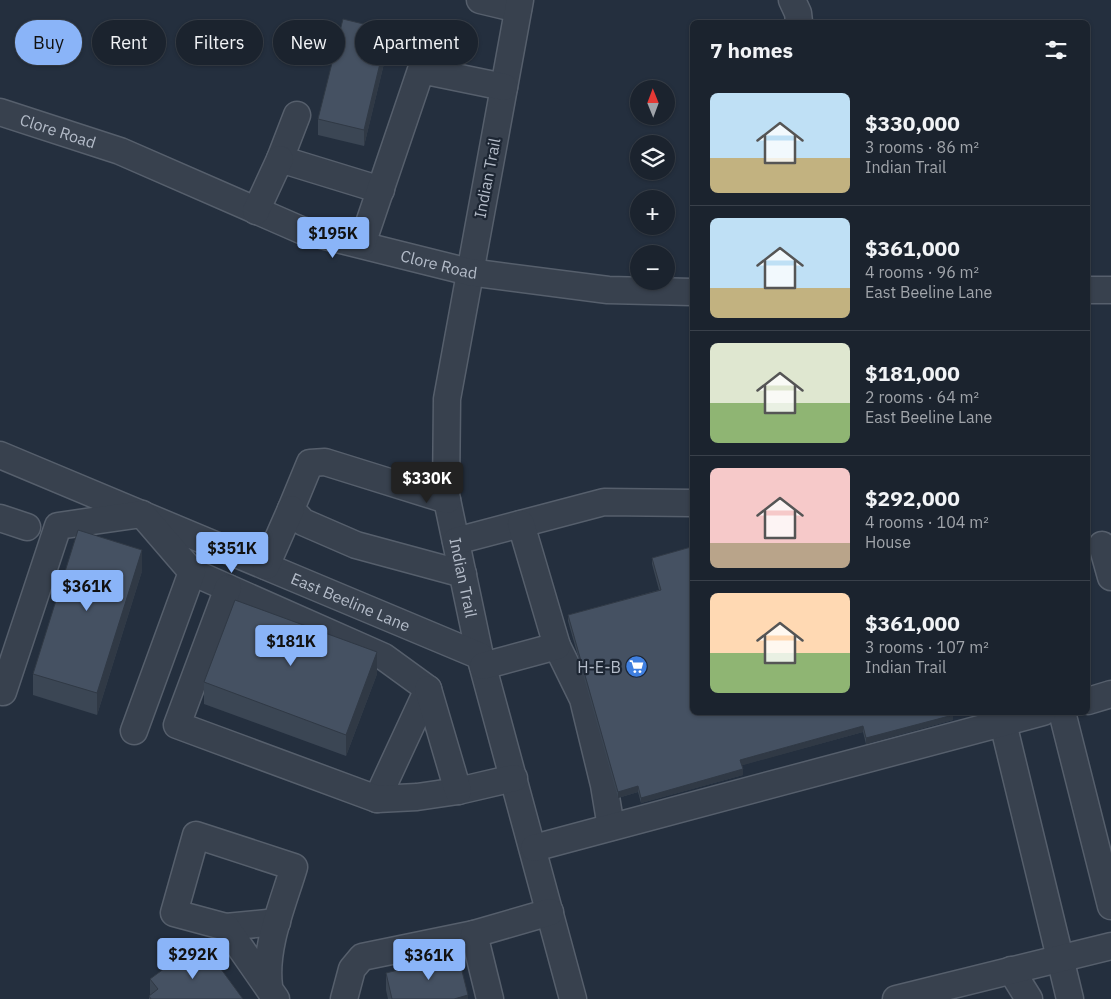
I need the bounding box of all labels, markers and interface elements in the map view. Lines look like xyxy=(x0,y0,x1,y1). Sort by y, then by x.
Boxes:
chip: Buy xyxy=(15,20,82,65)
chip: Rent xyxy=(92,20,166,65)
chip: Filters xyxy=(176,20,263,65)
chip: New xyxy=(273,20,345,65)
chip: Apartment xyxy=(355,20,478,65)
text: 7 homes xyxy=(710,36,793,64)
icon: filters xyxy=(1042,36,1070,64)
north arrow xyxy=(630,80,675,125)
map controls xyxy=(630,80,675,290)
street label: Clore Road xyxy=(18,109,98,152)
text: $330,000 xyxy=(865,109,960,137)
icon: home xyxy=(750,113,810,173)
button: layers xyxy=(630,135,675,180)
street label: Indian Trail xyxy=(469,136,505,220)
text: 3 rooms · 86 m² xyxy=(865,137,979,157)
text: Indian Trail xyxy=(865,157,946,177)
button: + xyxy=(630,190,675,235)
pin: $195K xyxy=(298,216,368,259)
text: $195K xyxy=(308,223,358,243)
text: $361,000 xyxy=(865,234,960,262)
icon: home xyxy=(750,238,810,298)
street label: Clore Road xyxy=(399,245,479,283)
button: − xyxy=(630,245,675,290)
text: 4 rooms · 96 m² xyxy=(865,262,979,282)
text: East Beeline Lane xyxy=(865,282,992,302)
text: $181,000 xyxy=(865,359,960,387)
icon: home xyxy=(750,363,810,423)
text: 2 rooms · 64 m² xyxy=(865,387,979,407)
text: East Beeline Lane xyxy=(865,407,992,427)
pin: $330K xyxy=(392,462,462,504)
text: $330K xyxy=(402,468,452,488)
text: $292,000 xyxy=(865,484,960,512)
icon: home xyxy=(750,488,810,548)
text: 4 rooms · 104 m² xyxy=(865,512,989,532)
pin: $351K xyxy=(197,532,267,574)
text: House xyxy=(865,532,911,552)
street label: Indian Trail xyxy=(445,536,482,619)
text: $351K xyxy=(207,538,257,558)
street label: East Beeline Lane xyxy=(288,568,413,636)
pin: $361K xyxy=(52,570,122,612)
text: $361K xyxy=(62,576,112,596)
text: $361,000 xyxy=(865,609,960,637)
icon: home xyxy=(750,613,810,673)
pin: $181K xyxy=(256,624,326,667)
text: $181K xyxy=(266,631,316,651)
text: 3 rooms · 107 m² xyxy=(865,637,989,657)
supermarket icon: H-E-B xyxy=(625,655,649,679)
place label: H-E-B xyxy=(577,657,621,677)
text: Indian Trail xyxy=(865,657,946,677)
pin: $292K xyxy=(158,938,228,980)
pin: $361K xyxy=(394,938,464,981)
text: $292K xyxy=(168,944,218,964)
text: $361K xyxy=(404,945,454,965)

